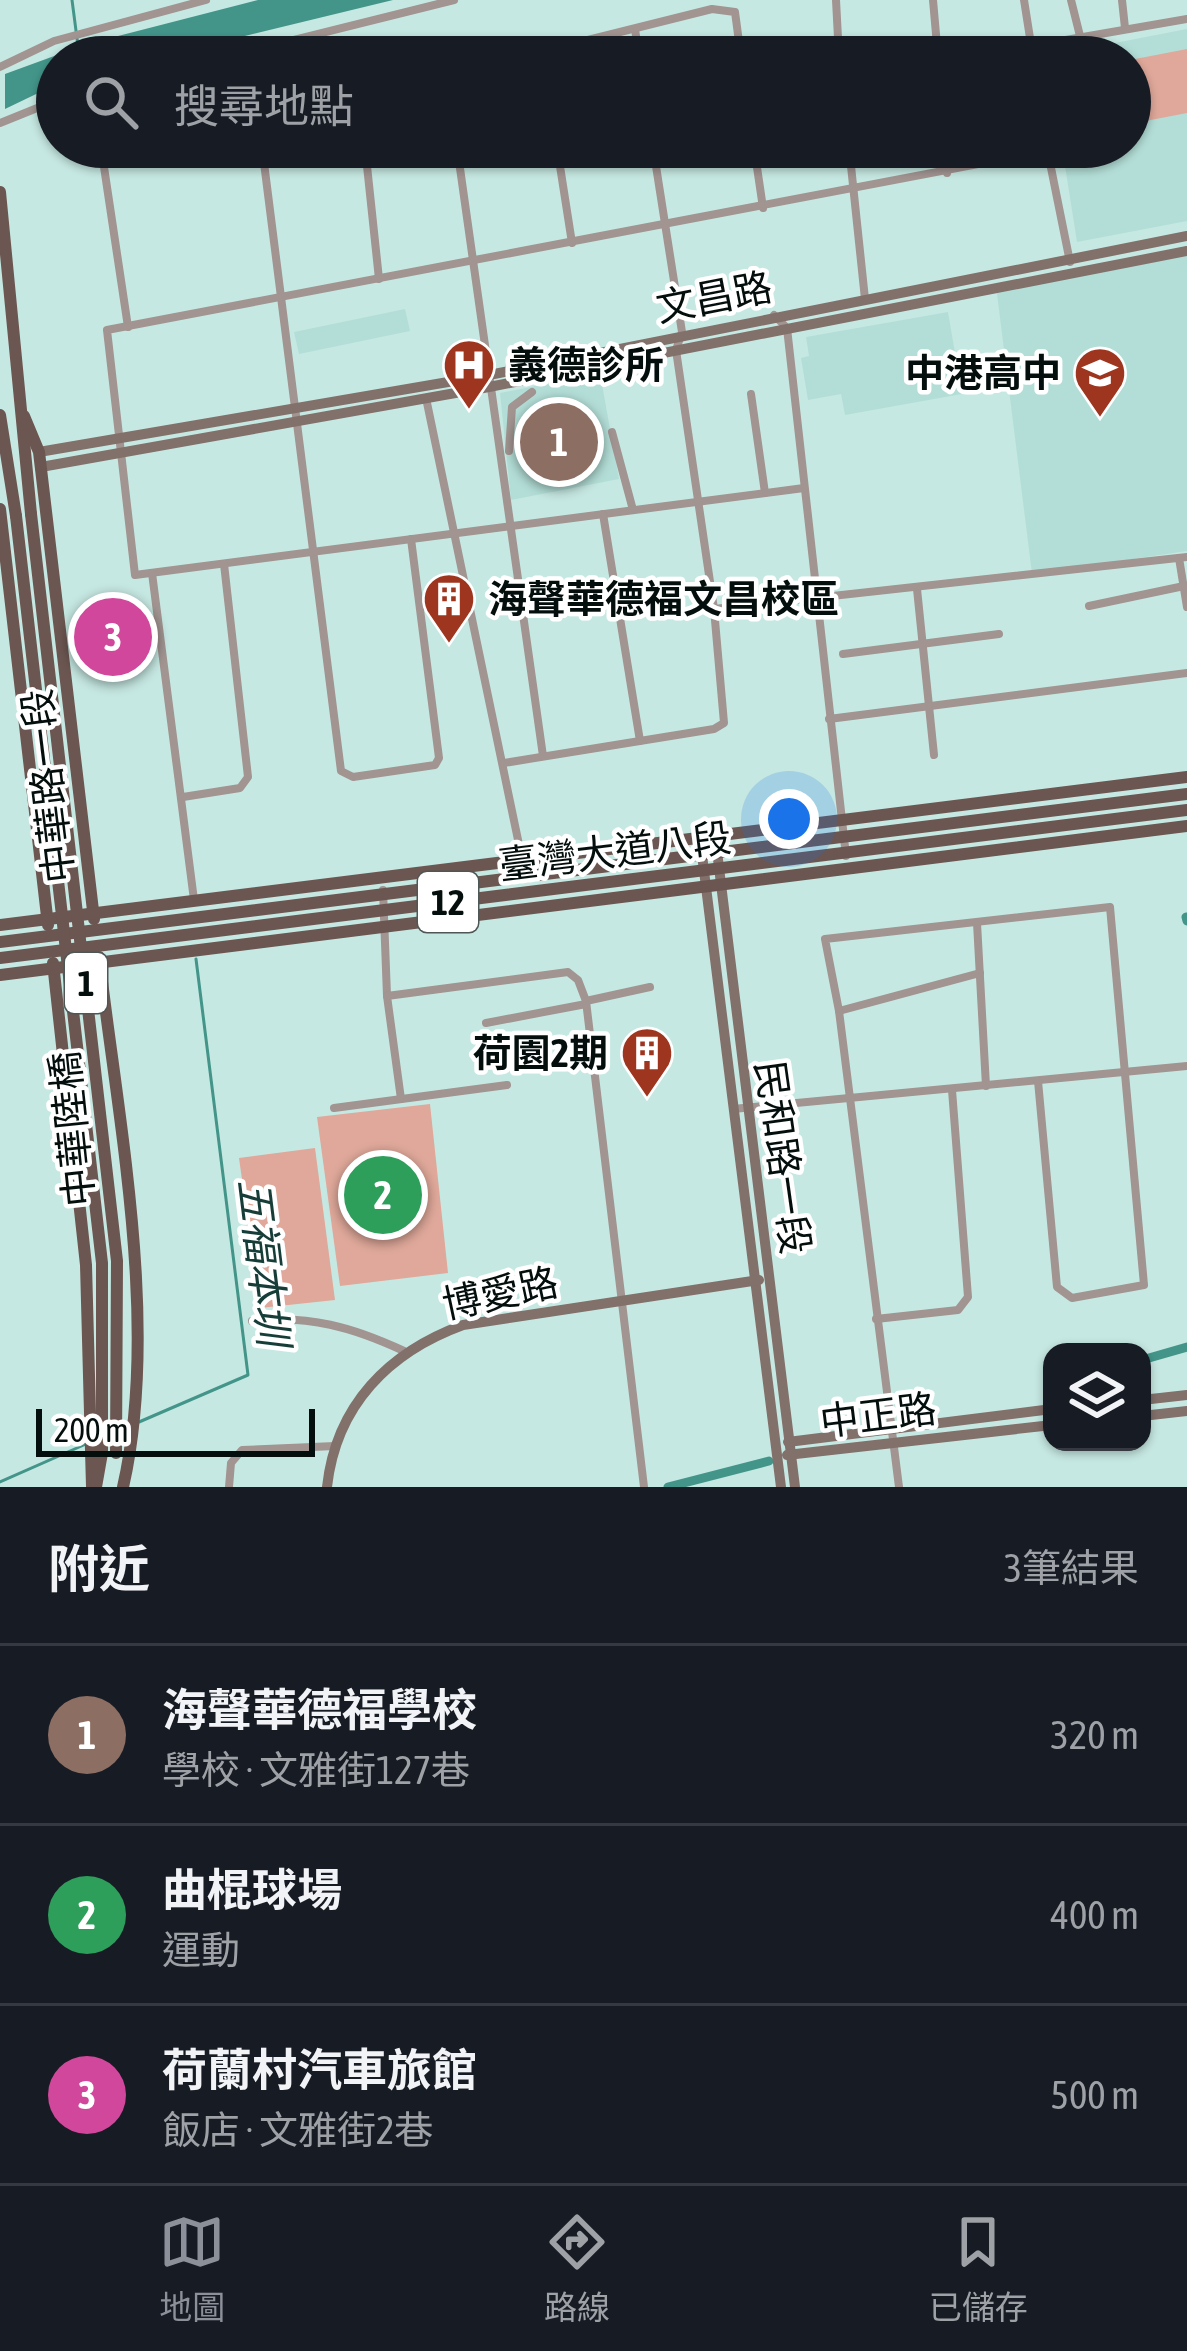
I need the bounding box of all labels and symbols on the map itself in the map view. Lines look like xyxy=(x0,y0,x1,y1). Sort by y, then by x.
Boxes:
street label: 文昌路 xyxy=(652,264,776,330)
hospital icon: 義德診所 xyxy=(441,337,497,411)
place label: 義德診所 xyxy=(508,343,664,387)
school or university icon: 中港高中 xyxy=(1072,345,1128,419)
place label: 中港高中 xyxy=(905,351,1061,395)
pin: 1 xyxy=(520,397,598,487)
building icon: 海聲華德福文昌校區 xyxy=(421,571,477,645)
place label: 海聲華德福文昌校區 xyxy=(488,577,839,621)
pin: 3 xyxy=(74,592,152,682)
street label: 中華路一段 xyxy=(14,687,82,885)
your location xyxy=(759,789,819,849)
street label: 臺灣大道八段 xyxy=(496,815,734,887)
road number: 12 xyxy=(418,872,478,932)
road number: 1 xyxy=(65,953,107,1013)
building icon: 荷園2期 xyxy=(619,1025,675,1099)
place label: 荷園2期 xyxy=(473,1031,608,1075)
street label: 中華陸橋 xyxy=(42,1049,102,1209)
street label: 民和路一段 xyxy=(748,1057,818,1257)
pin: 2 xyxy=(344,1150,422,1240)
water label: 五福本圳 xyxy=(230,1176,299,1354)
street label: 博愛路 xyxy=(438,1259,562,1327)
street label: 中正路 xyxy=(817,1386,939,1444)
scale bar xyxy=(36,1403,315,1456)

